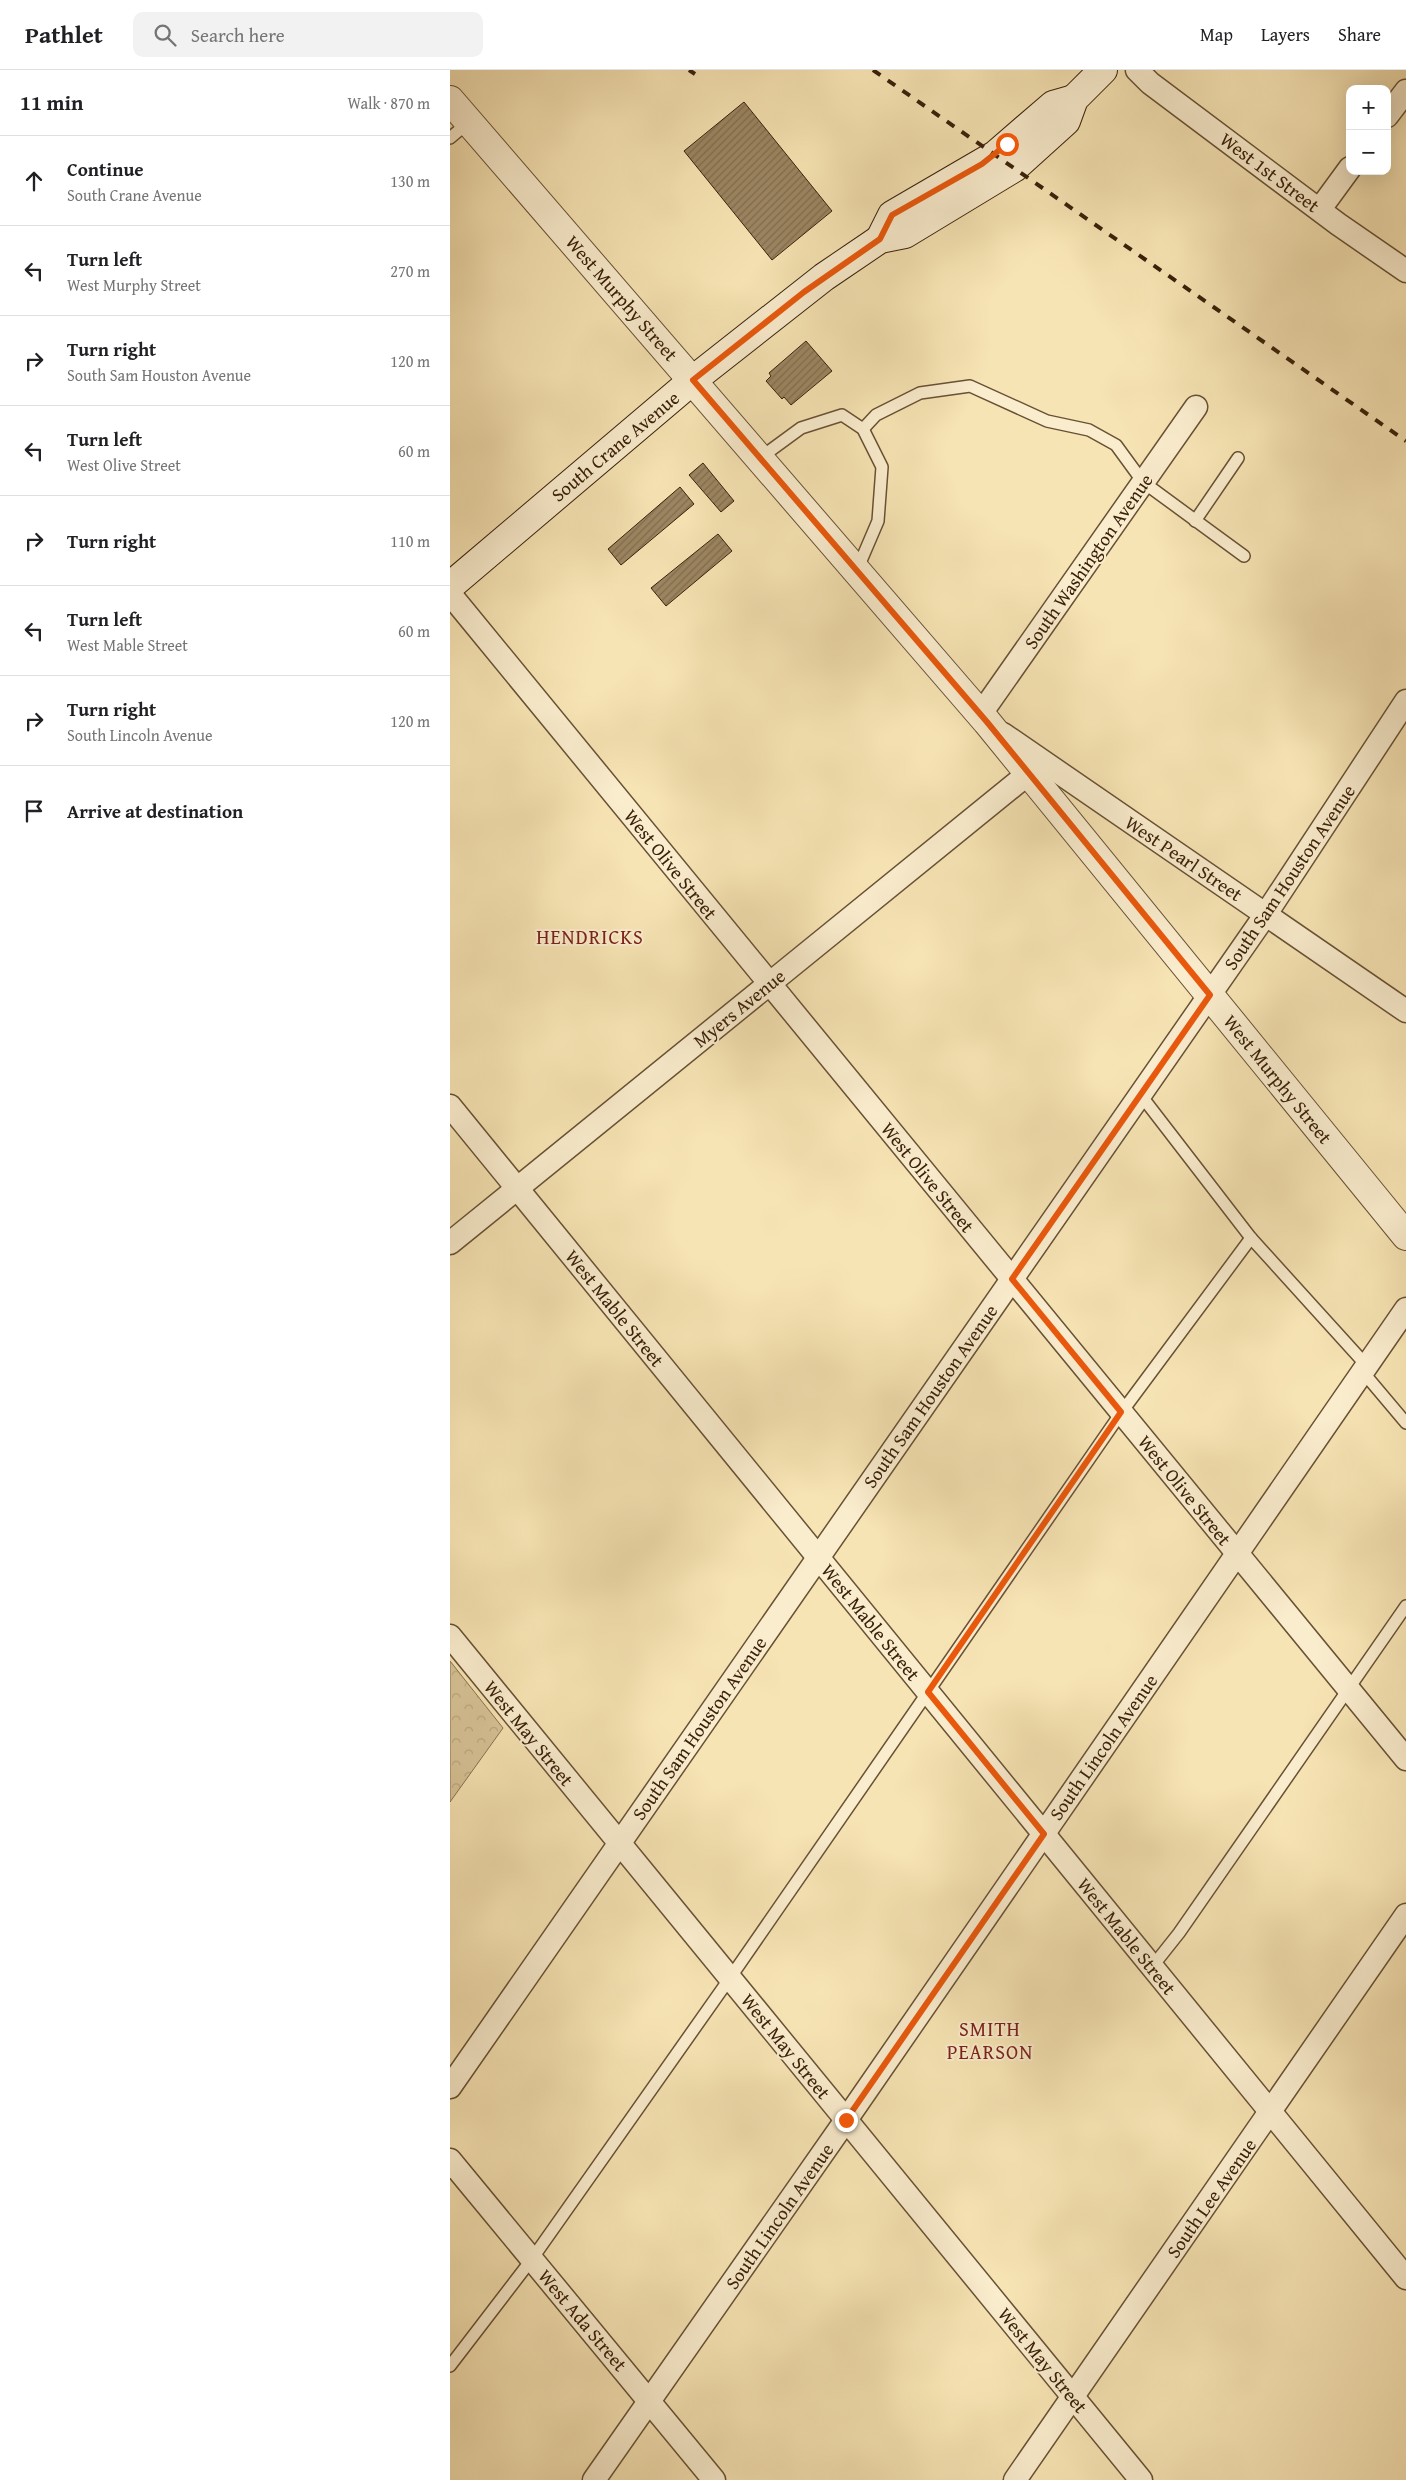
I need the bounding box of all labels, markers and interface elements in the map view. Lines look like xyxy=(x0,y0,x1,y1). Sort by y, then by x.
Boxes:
search box xyxy=(133,12,483,57)
text: Pathlet xyxy=(25,17,103,52)
icon: search xyxy=(151,21,179,49)
text: Search here xyxy=(191,21,285,49)
text: Map xyxy=(1200,21,1233,48)
text: Layers xyxy=(1261,21,1310,48)
text: Share xyxy=(1338,21,1381,48)
map controls xyxy=(1346,85,1391,175)
button: + xyxy=(1346,85,1391,130)
text: 11 min xyxy=(20,87,83,118)
text: Walk · 870 m xyxy=(347,91,430,115)
street label: West 1st Street xyxy=(1214,125,1326,219)
button: − xyxy=(1346,130,1391,175)
route start xyxy=(996,133,1019,156)
text: Continue xyxy=(67,155,144,183)
icon: ahead xyxy=(20,167,48,195)
text: 130 m xyxy=(390,169,430,193)
text: South Crane Avenue xyxy=(67,183,202,207)
street label: West Murphy Street xyxy=(559,229,685,367)
text: Turn left xyxy=(67,245,142,273)
icon: left xyxy=(20,257,48,285)
text: 270 m xyxy=(390,259,430,283)
text: West Murphy Street xyxy=(67,273,201,297)
text: Turn right xyxy=(67,335,156,363)
icon: right xyxy=(20,347,48,375)
text: 120 m xyxy=(390,349,430,373)
text: South Sam Houston Avenue xyxy=(67,363,251,387)
street label: South Crane Avenue xyxy=(545,384,685,508)
text: Turn left xyxy=(67,425,142,453)
icon: left xyxy=(20,437,48,465)
text: 60 m xyxy=(398,439,430,463)
text: West Olive Street xyxy=(67,453,181,477)
street label: South Washington Avenue xyxy=(1017,468,1159,654)
icon: right xyxy=(20,527,48,555)
text: Turn right xyxy=(67,527,156,555)
text: 110 m xyxy=(390,529,430,553)
text: Turn left xyxy=(67,605,142,633)
icon: left xyxy=(20,617,48,645)
text: 60 m xyxy=(398,619,430,643)
text: West Mable Street xyxy=(67,633,188,657)
text: Turn right xyxy=(67,695,156,723)
icon: right xyxy=(20,707,48,735)
text: 120 m xyxy=(390,709,430,733)
text: South Lincoln Avenue xyxy=(67,723,212,747)
street label: South Sam Houston Avenue xyxy=(1216,779,1362,975)
icon: arrive xyxy=(20,797,48,825)
text: Arrive at destination xyxy=(67,797,243,825)
street label: West Olive Street xyxy=(618,803,725,926)
street label: West Pearl Street xyxy=(1120,808,1249,908)
district label: HENDRICKS xyxy=(536,922,644,951)
street label: Myers Avenue xyxy=(687,962,791,1054)
street label: West Murphy Street xyxy=(1217,1008,1339,1150)
street label: West Olive Street xyxy=(875,1116,982,1239)
street label: West Mable Street xyxy=(559,1243,671,1373)
street label: South Sam Houston Avenue xyxy=(856,1298,1004,1494)
street label: West Olive Street xyxy=(1132,1429,1239,1552)
street label: West Mable Street xyxy=(815,1557,927,1687)
street label: South Sam Houston Avenue xyxy=(625,1630,773,1826)
street label: South Lincoln Avenue xyxy=(1042,1668,1164,1826)
street label: West May Street xyxy=(478,1674,581,1792)
street label: West Mable Street xyxy=(1071,1871,1183,2001)
street label: West May Street xyxy=(735,1987,838,2105)
district label: SMITH PEARSON xyxy=(947,2014,1033,2066)
route end xyxy=(835,2109,858,2132)
street label: South Lee Avenue xyxy=(1159,2132,1263,2264)
street label: South Lincoln Avenue xyxy=(718,2137,840,2295)
street label: West Ada Street xyxy=(532,2263,634,2377)
street label: West May Street xyxy=(992,2301,1095,2419)

